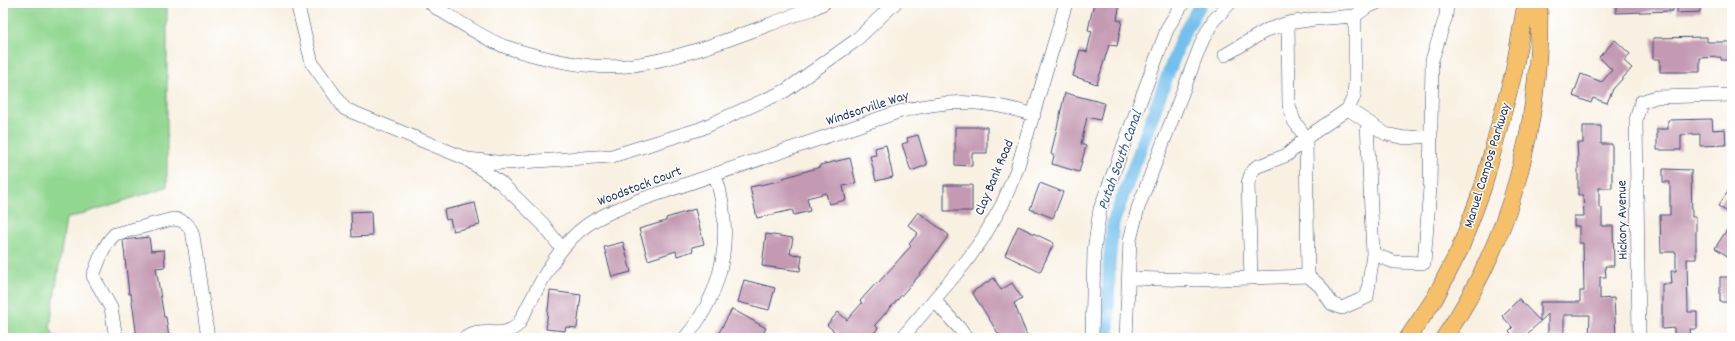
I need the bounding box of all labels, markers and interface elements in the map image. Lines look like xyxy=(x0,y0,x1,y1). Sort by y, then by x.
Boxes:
street label: Windsorville Way xyxy=(824,86,912,132)
street label: Manuel Campos Parkway xyxy=(1459,100,1517,231)
water label: Putah South Canal xyxy=(1093,107,1149,213)
street label: Clay Bank Road xyxy=(970,137,1020,219)
street label: Woodstock Court xyxy=(595,162,685,212)
street label: Hickory Avenue xyxy=(1612,180,1634,260)

